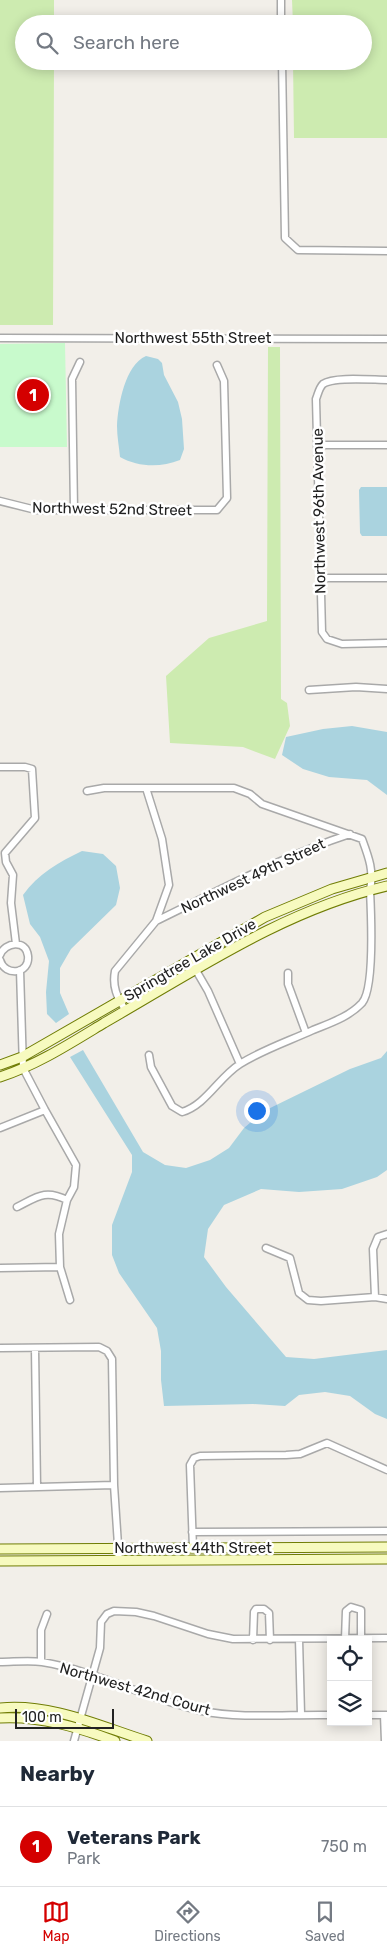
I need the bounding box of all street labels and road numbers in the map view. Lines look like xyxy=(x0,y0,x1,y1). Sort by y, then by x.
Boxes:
street label: Northwest 55th Street xyxy=(115,329,272,347)
street label: Northwest 96th Avenue xyxy=(309,428,329,594)
street label: Northwest 52nd Street xyxy=(32,499,192,519)
street label: Northwest 49th Street xyxy=(178,835,328,917)
street label: Springtree Lake Drive xyxy=(121,915,259,1005)
street label: Northwest 44th Street xyxy=(114,1539,272,1557)
street label: Northwest 42nd Court xyxy=(58,1659,213,1719)

